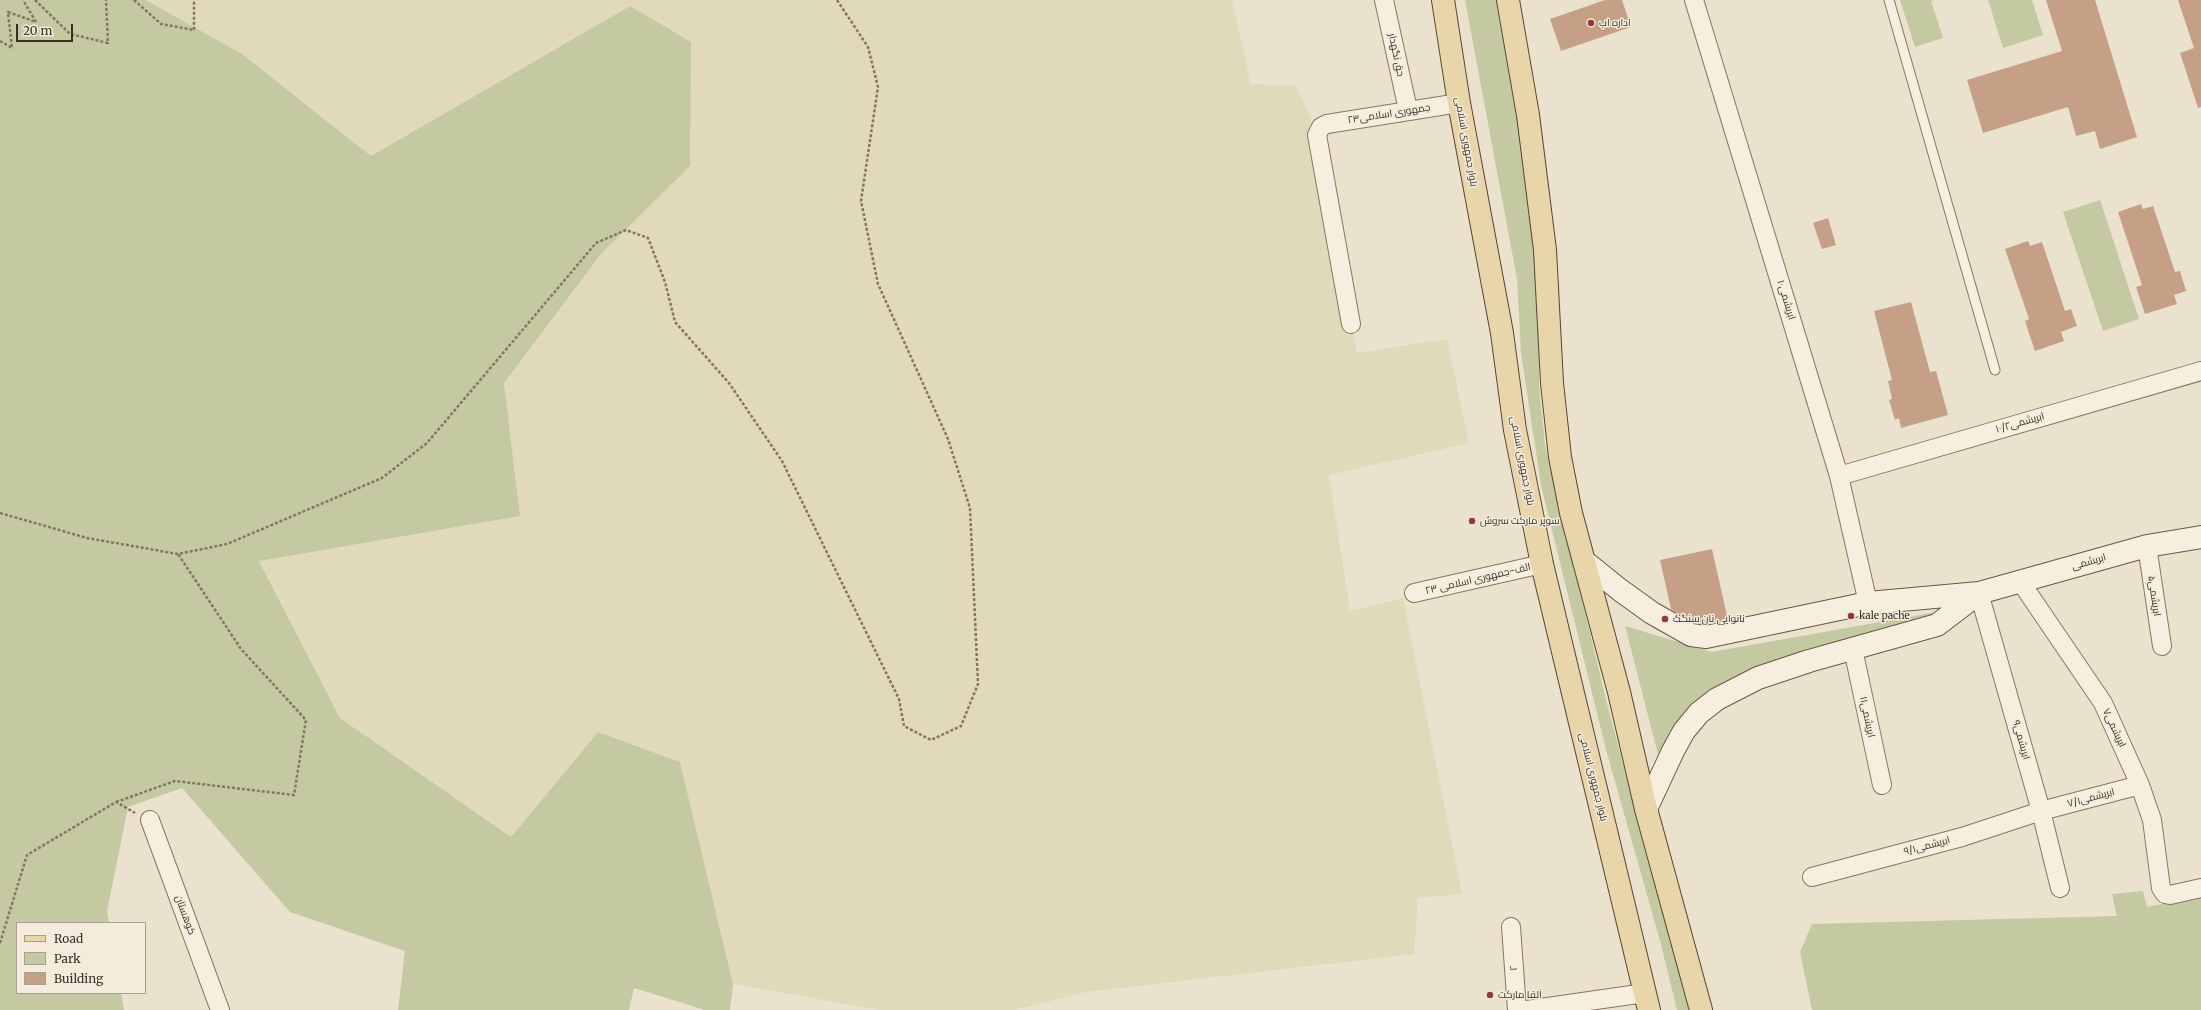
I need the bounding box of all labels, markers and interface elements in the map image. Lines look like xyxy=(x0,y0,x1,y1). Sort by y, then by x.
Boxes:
scale bar xyxy=(18,16,75,42)
place label: اداره اب xyxy=(1599,17,1631,29)
marker: اداره اب xyxy=(1586,18,1596,28)
text: 20 m xyxy=(23,23,52,38)
street label: حق نگهدار xyxy=(1386,32,1406,78)
street label: بلوار جمهوری اسلامی xyxy=(1452,96,1480,188)
street label: جمهوری اسلامی۲۳ xyxy=(1347,102,1431,126)
street label: ابریشمی۱۰ xyxy=(1774,279,1798,321)
street label: ۱۰/۲ابریشمی xyxy=(1994,410,2046,436)
street label: بلوار جمهوری اسلامی xyxy=(1507,415,1537,507)
place label: سوپر مارکت سروش xyxy=(1480,515,1560,527)
marker: سوپر مارکت سروش xyxy=(1467,516,1477,526)
street label: ابریشمی xyxy=(2070,551,2108,573)
street label: ۲۳ الف-جمهوری اسلامی xyxy=(1424,561,1532,597)
street label: ابریشمی۵ xyxy=(2145,575,2163,617)
place label: kale pache xyxy=(1859,610,1910,622)
marker: kale pache xyxy=(1846,611,1856,621)
place label: نانوایی نان سنگک xyxy=(1673,613,1745,625)
marker: نانوایی نان سنگک xyxy=(1660,614,1670,624)
street label: ابریشمی۱۱ xyxy=(1857,696,1877,738)
street label: ابریشمی۷ xyxy=(2100,707,2128,749)
street label: ابریشمی۹ xyxy=(2010,719,2032,761)
street label: بلوار جمهوری اسلامی xyxy=(1576,732,1610,822)
street label: ابریشمی۷/۱ xyxy=(2066,786,2116,810)
street label: ۹/۱ابریشمی xyxy=(1903,834,1951,858)
street label: کوهستان xyxy=(172,894,198,936)
legend xyxy=(16,922,146,994)
text: Road xyxy=(54,931,83,946)
text: Park xyxy=(54,951,81,966)
street label: ۲ xyxy=(1508,965,1520,971)
text: Building xyxy=(54,971,103,986)
place label: آلفا مارکت xyxy=(1498,989,1542,1001)
marker: آلفا مارکت xyxy=(1485,990,1495,1000)

